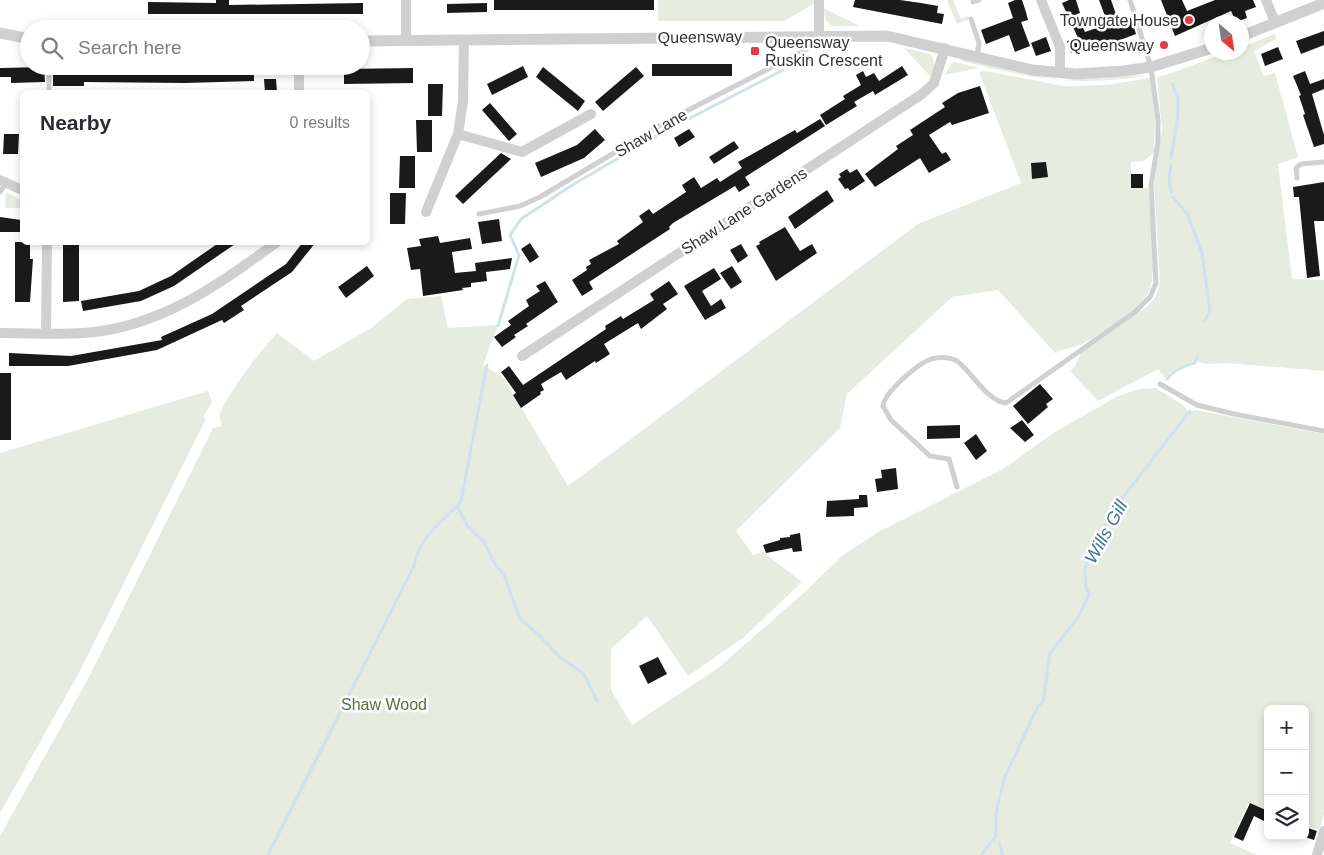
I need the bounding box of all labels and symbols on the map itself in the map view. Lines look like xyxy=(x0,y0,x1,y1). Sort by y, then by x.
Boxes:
place label: Towngate House xyxy=(1060,12,1179,29)
marker: Towngate House xyxy=(1183,14,1195,26)
north arrow xyxy=(1204,15,1249,60)
street label: Queensway xyxy=(658,28,742,46)
place label: Queensway Ruskin Crescent xyxy=(765,34,883,69)
place label: Queensway xyxy=(1070,37,1154,54)
marker: Queensway xyxy=(1158,39,1170,51)
marker: Queensway Ruskin Crescent xyxy=(749,45,761,57)
street label: Shaw Lane xyxy=(612,106,690,160)
street label: Shaw Lane Gardens xyxy=(678,164,810,258)
water label: Wills Gill xyxy=(1081,496,1132,567)
park label: Shaw Wood xyxy=(341,696,427,713)

